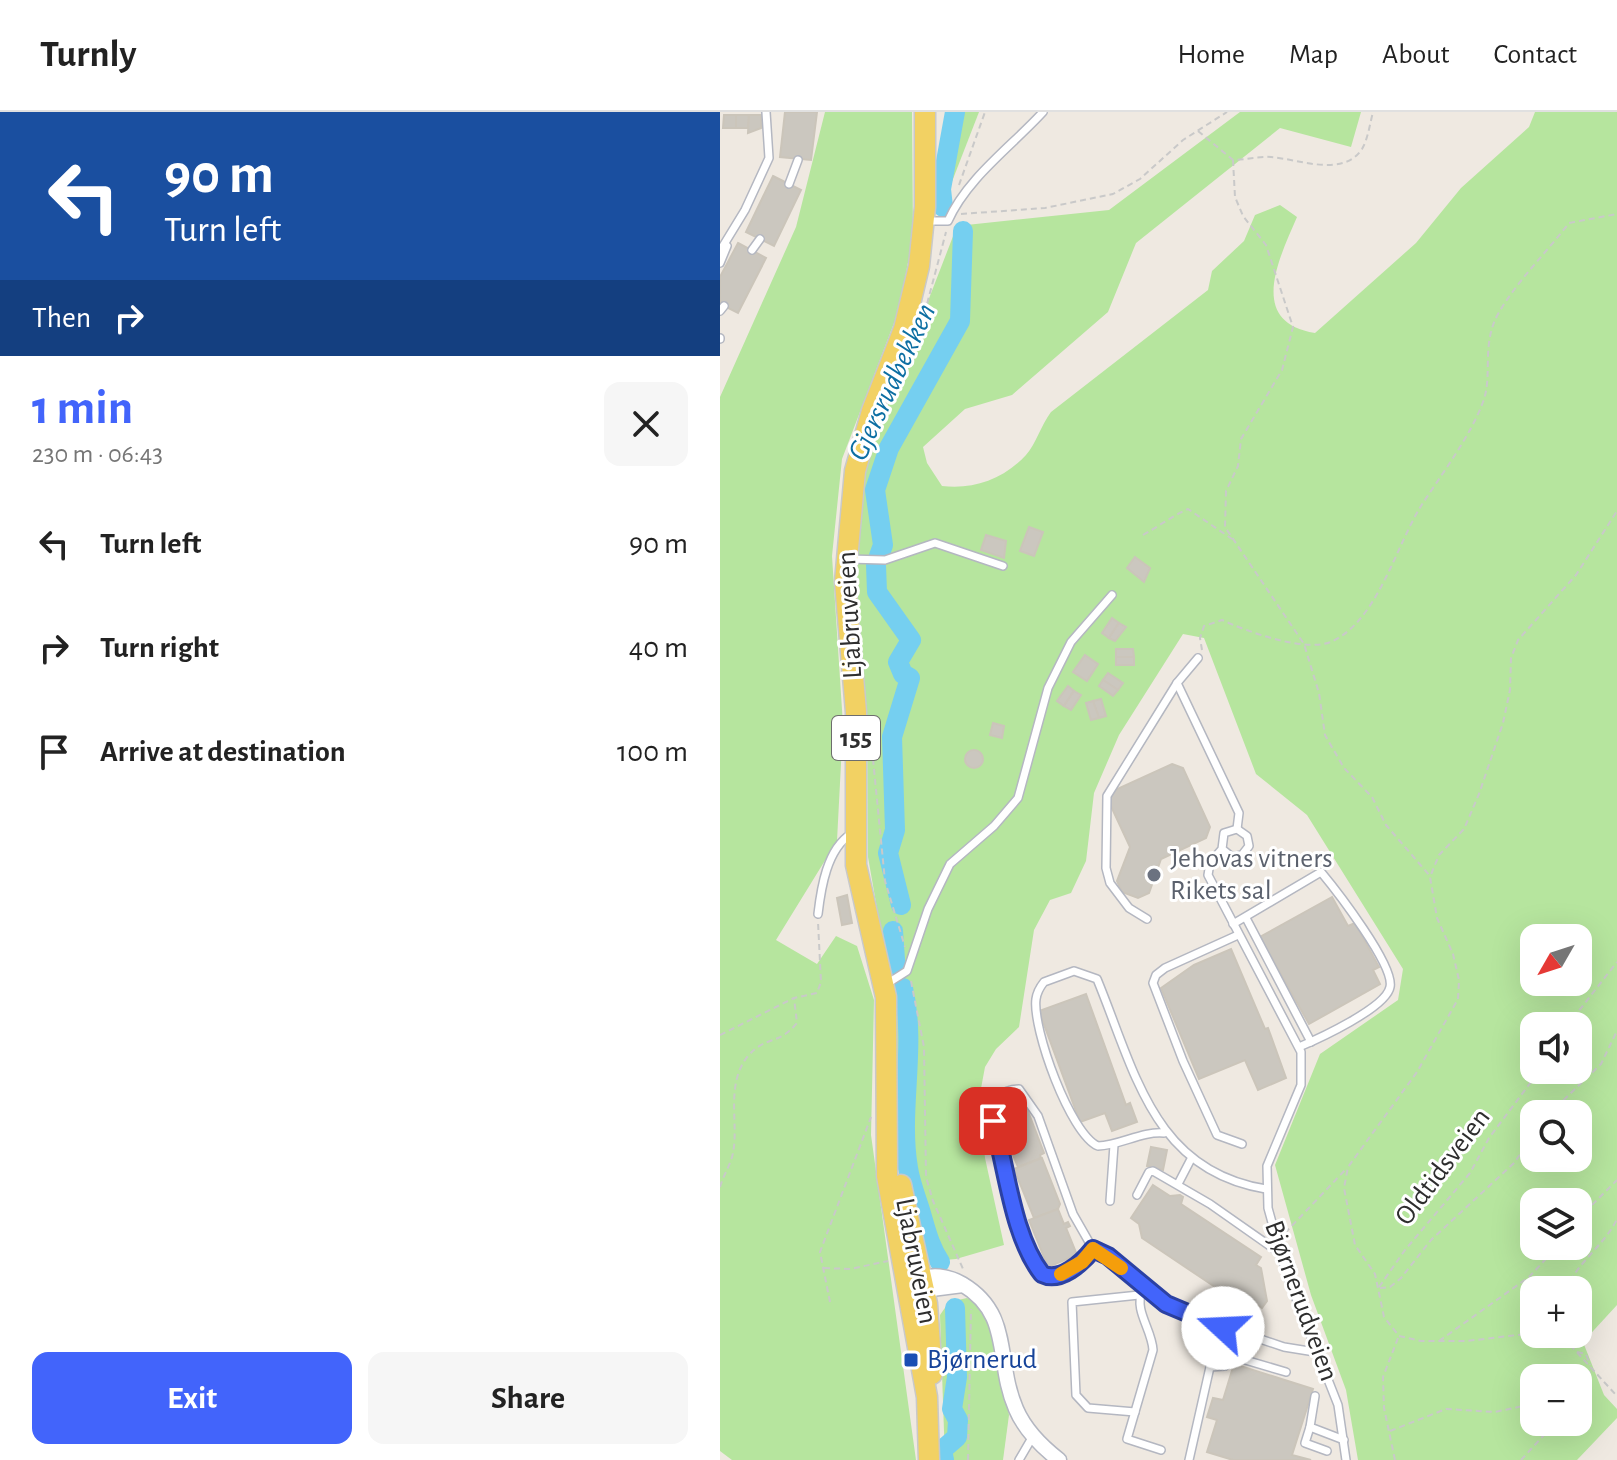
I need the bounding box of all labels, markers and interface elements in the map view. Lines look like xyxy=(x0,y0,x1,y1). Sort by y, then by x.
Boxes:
text: Turnly xyxy=(40,36,136,74)
text: Home xyxy=(1178,41,1245,69)
text: Map xyxy=(1289,41,1338,69)
text: About xyxy=(1382,41,1450,69)
text: Contact xyxy=(1494,41,1577,69)
icon: left xyxy=(32,144,136,248)
text: 90 m xyxy=(164,147,274,203)
text: Turn left xyxy=(164,212,281,248)
icon: right xyxy=(107,296,151,340)
water label: Gjersrudbekken xyxy=(843,299,941,465)
text: Then xyxy=(32,303,91,333)
button: close xyxy=(604,382,688,466)
text: 1 min xyxy=(32,385,133,433)
text: 230 m · 06:43 xyxy=(32,441,163,467)
icon: left xyxy=(32,522,76,566)
text: Turn left xyxy=(100,529,201,559)
text: 90 m xyxy=(629,529,688,559)
street label: Ljabruveien xyxy=(833,551,867,679)
icon: right xyxy=(32,626,76,670)
text: Turn right xyxy=(100,633,219,663)
text: 40 m xyxy=(629,633,688,663)
road number: 155 xyxy=(832,716,880,760)
icon: arrive xyxy=(32,730,76,774)
text: Arrive at destination xyxy=(100,737,346,767)
text: 100 m xyxy=(617,737,688,767)
place label: Jehovas vitners Rikets sal xyxy=(1170,845,1333,905)
marker: Jehovas vitners Rikets sal xyxy=(1145,866,1163,884)
north arrow xyxy=(1520,924,1592,996)
map controls xyxy=(1520,924,1592,1436)
button: sound xyxy=(1520,1012,1592,1084)
pin xyxy=(959,1087,1027,1155)
icon: arrive xyxy=(971,1099,1015,1143)
button: search xyxy=(1520,1100,1592,1172)
street label: Oldtidsveien xyxy=(1390,1103,1496,1231)
button: layers xyxy=(1520,1188,1592,1260)
street label: Ljabruveien xyxy=(890,1196,942,1326)
street label: Bjørnerudveien xyxy=(1259,1217,1343,1385)
button: + xyxy=(1520,1276,1592,1348)
position arrow xyxy=(1181,1286,1265,1370)
place label: Bjørnerud xyxy=(927,1346,1037,1374)
marker: Bjørnerud xyxy=(902,1351,920,1369)
button: Exit xyxy=(32,1352,352,1444)
button: Share xyxy=(368,1352,688,1444)
button: − xyxy=(1520,1364,1592,1436)

